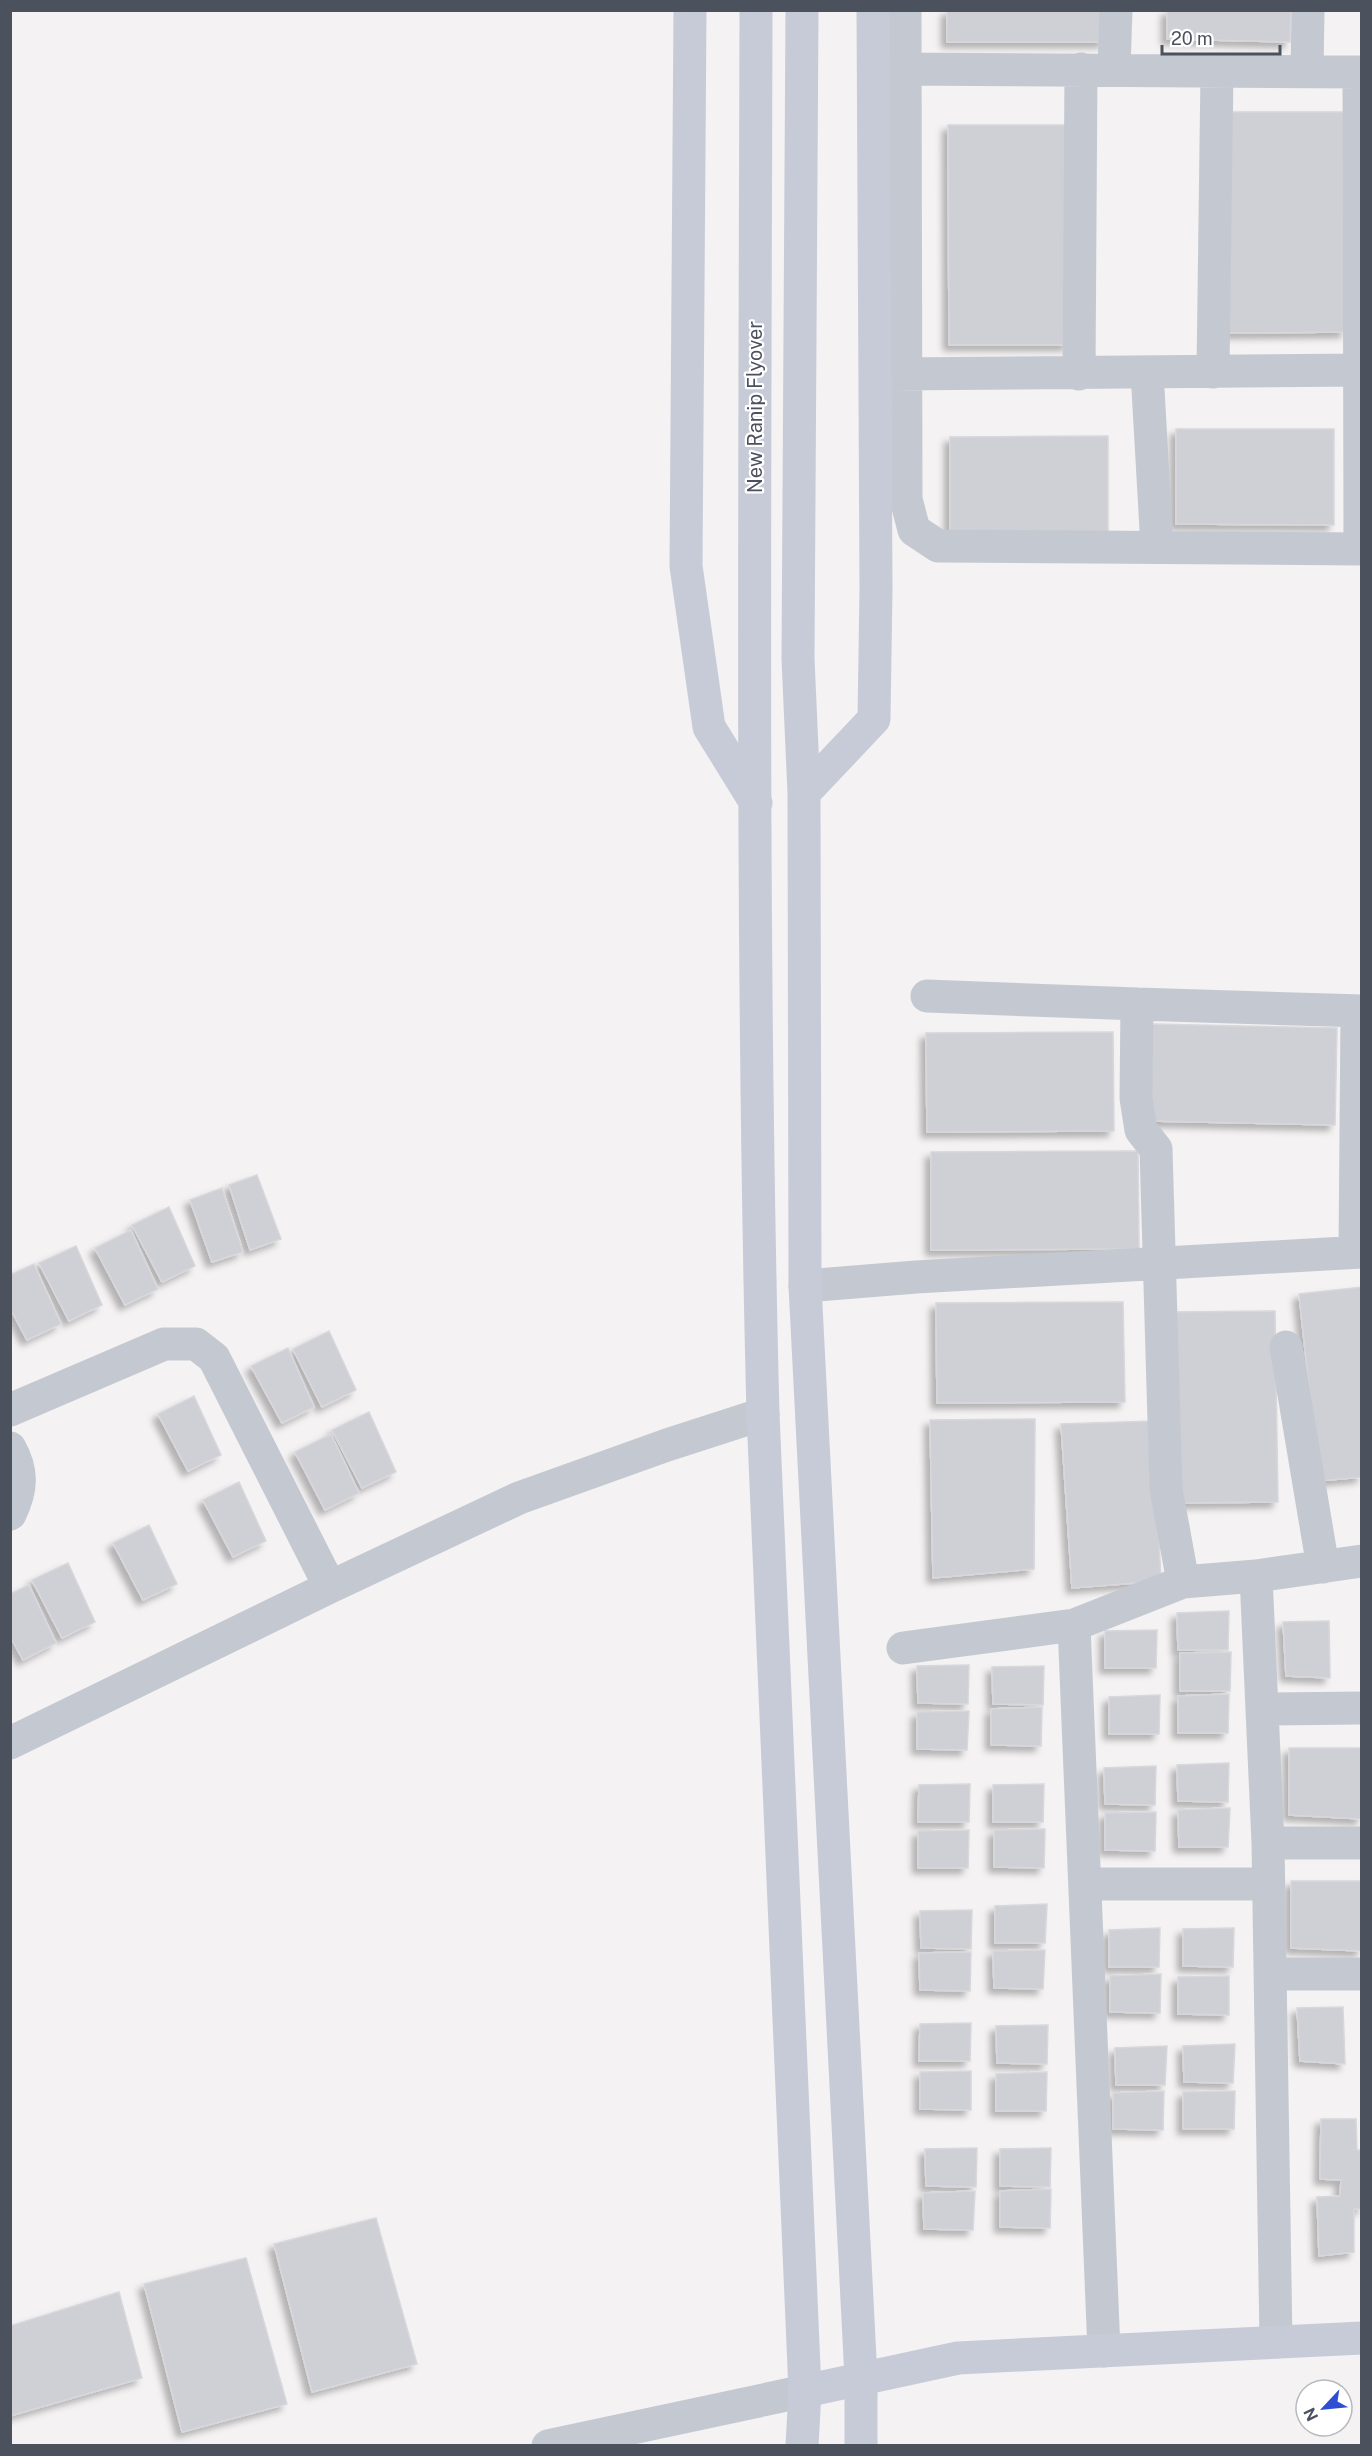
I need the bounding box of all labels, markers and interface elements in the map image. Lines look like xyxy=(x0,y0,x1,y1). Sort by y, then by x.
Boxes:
scale bar xyxy=(1162,18,1280,56)
text: 20 m xyxy=(1171,28,1213,49)
street label: New Ranip Flyover xyxy=(743,321,767,493)
north arrow xyxy=(1294,2378,1354,2438)
text: N xyxy=(1300,2405,1322,2424)

